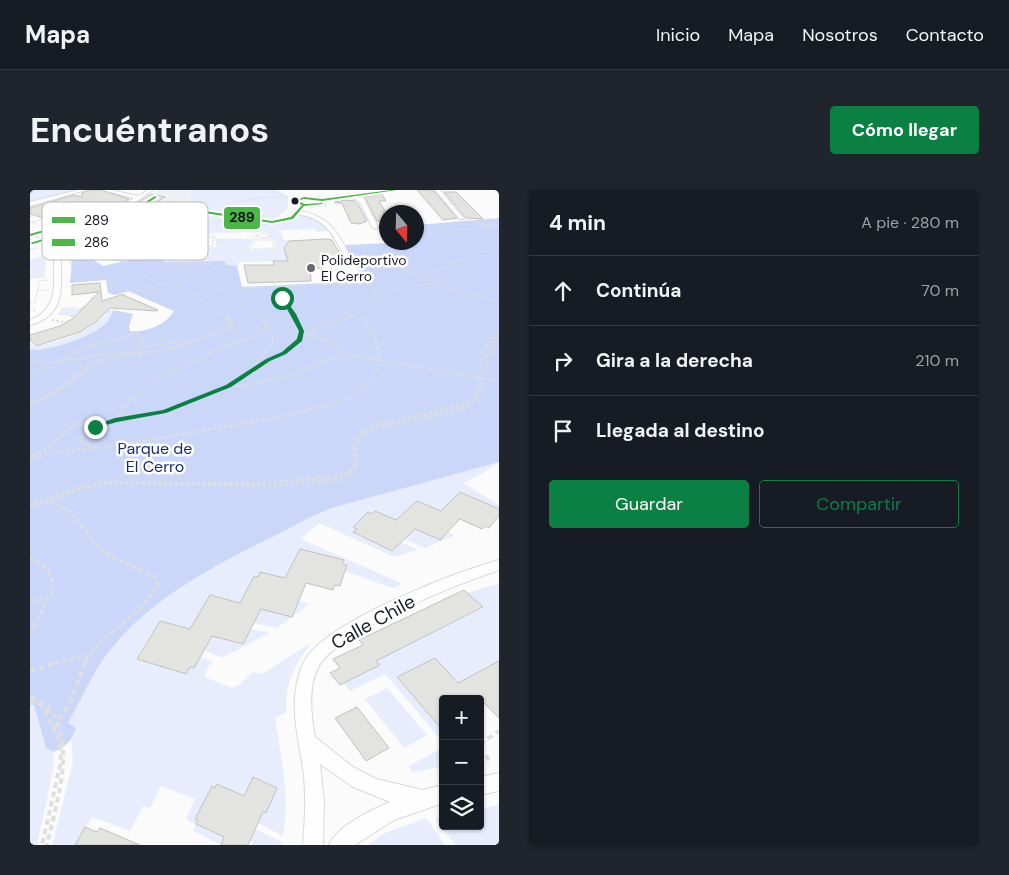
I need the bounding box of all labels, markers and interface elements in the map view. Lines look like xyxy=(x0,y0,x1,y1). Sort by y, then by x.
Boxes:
text: Mapa xyxy=(25,19,90,50)
text: Inicio xyxy=(656,23,700,47)
text: Mapa xyxy=(728,23,774,47)
text: Nosotros xyxy=(802,23,878,47)
text: Contacto xyxy=(906,23,984,47)
button: Cómo llegar xyxy=(830,106,979,154)
text: Encuéntranos xyxy=(30,107,269,153)
unlabelled marker xyxy=(290,196,300,206)
legend xyxy=(42,202,208,260)
north arrow xyxy=(379,205,424,250)
line badge: 289 xyxy=(223,206,261,230)
text: 289 xyxy=(229,208,255,226)
text: 4 min xyxy=(549,209,606,237)
text: 289 xyxy=(84,211,109,229)
text: A pie · 280 m xyxy=(861,212,959,233)
text: 286 xyxy=(84,233,109,251)
place label: Polideportivo El Cerro xyxy=(321,251,407,285)
marker: Polideportivo El Cerro xyxy=(305,262,317,274)
icon: ahead xyxy=(549,277,577,305)
text: Continúa xyxy=(596,278,681,303)
text: 70 m xyxy=(921,280,959,301)
route start xyxy=(271,287,294,310)
icon: right xyxy=(549,347,577,375)
text: Gira a la derecha xyxy=(596,348,753,373)
text: 210 m xyxy=(915,350,959,371)
route end xyxy=(84,416,107,439)
icon: arrive xyxy=(549,417,577,445)
text: Llegada al destino xyxy=(596,418,765,443)
park label: Parque de El Cerro xyxy=(118,438,192,477)
button: Guardar xyxy=(549,480,749,528)
button: Compartir xyxy=(759,480,959,528)
street label: Calle Chile xyxy=(327,589,419,655)
map controls xyxy=(439,695,484,830)
button: + xyxy=(439,695,484,740)
button: − xyxy=(439,740,484,785)
button: layers xyxy=(439,785,484,830)

